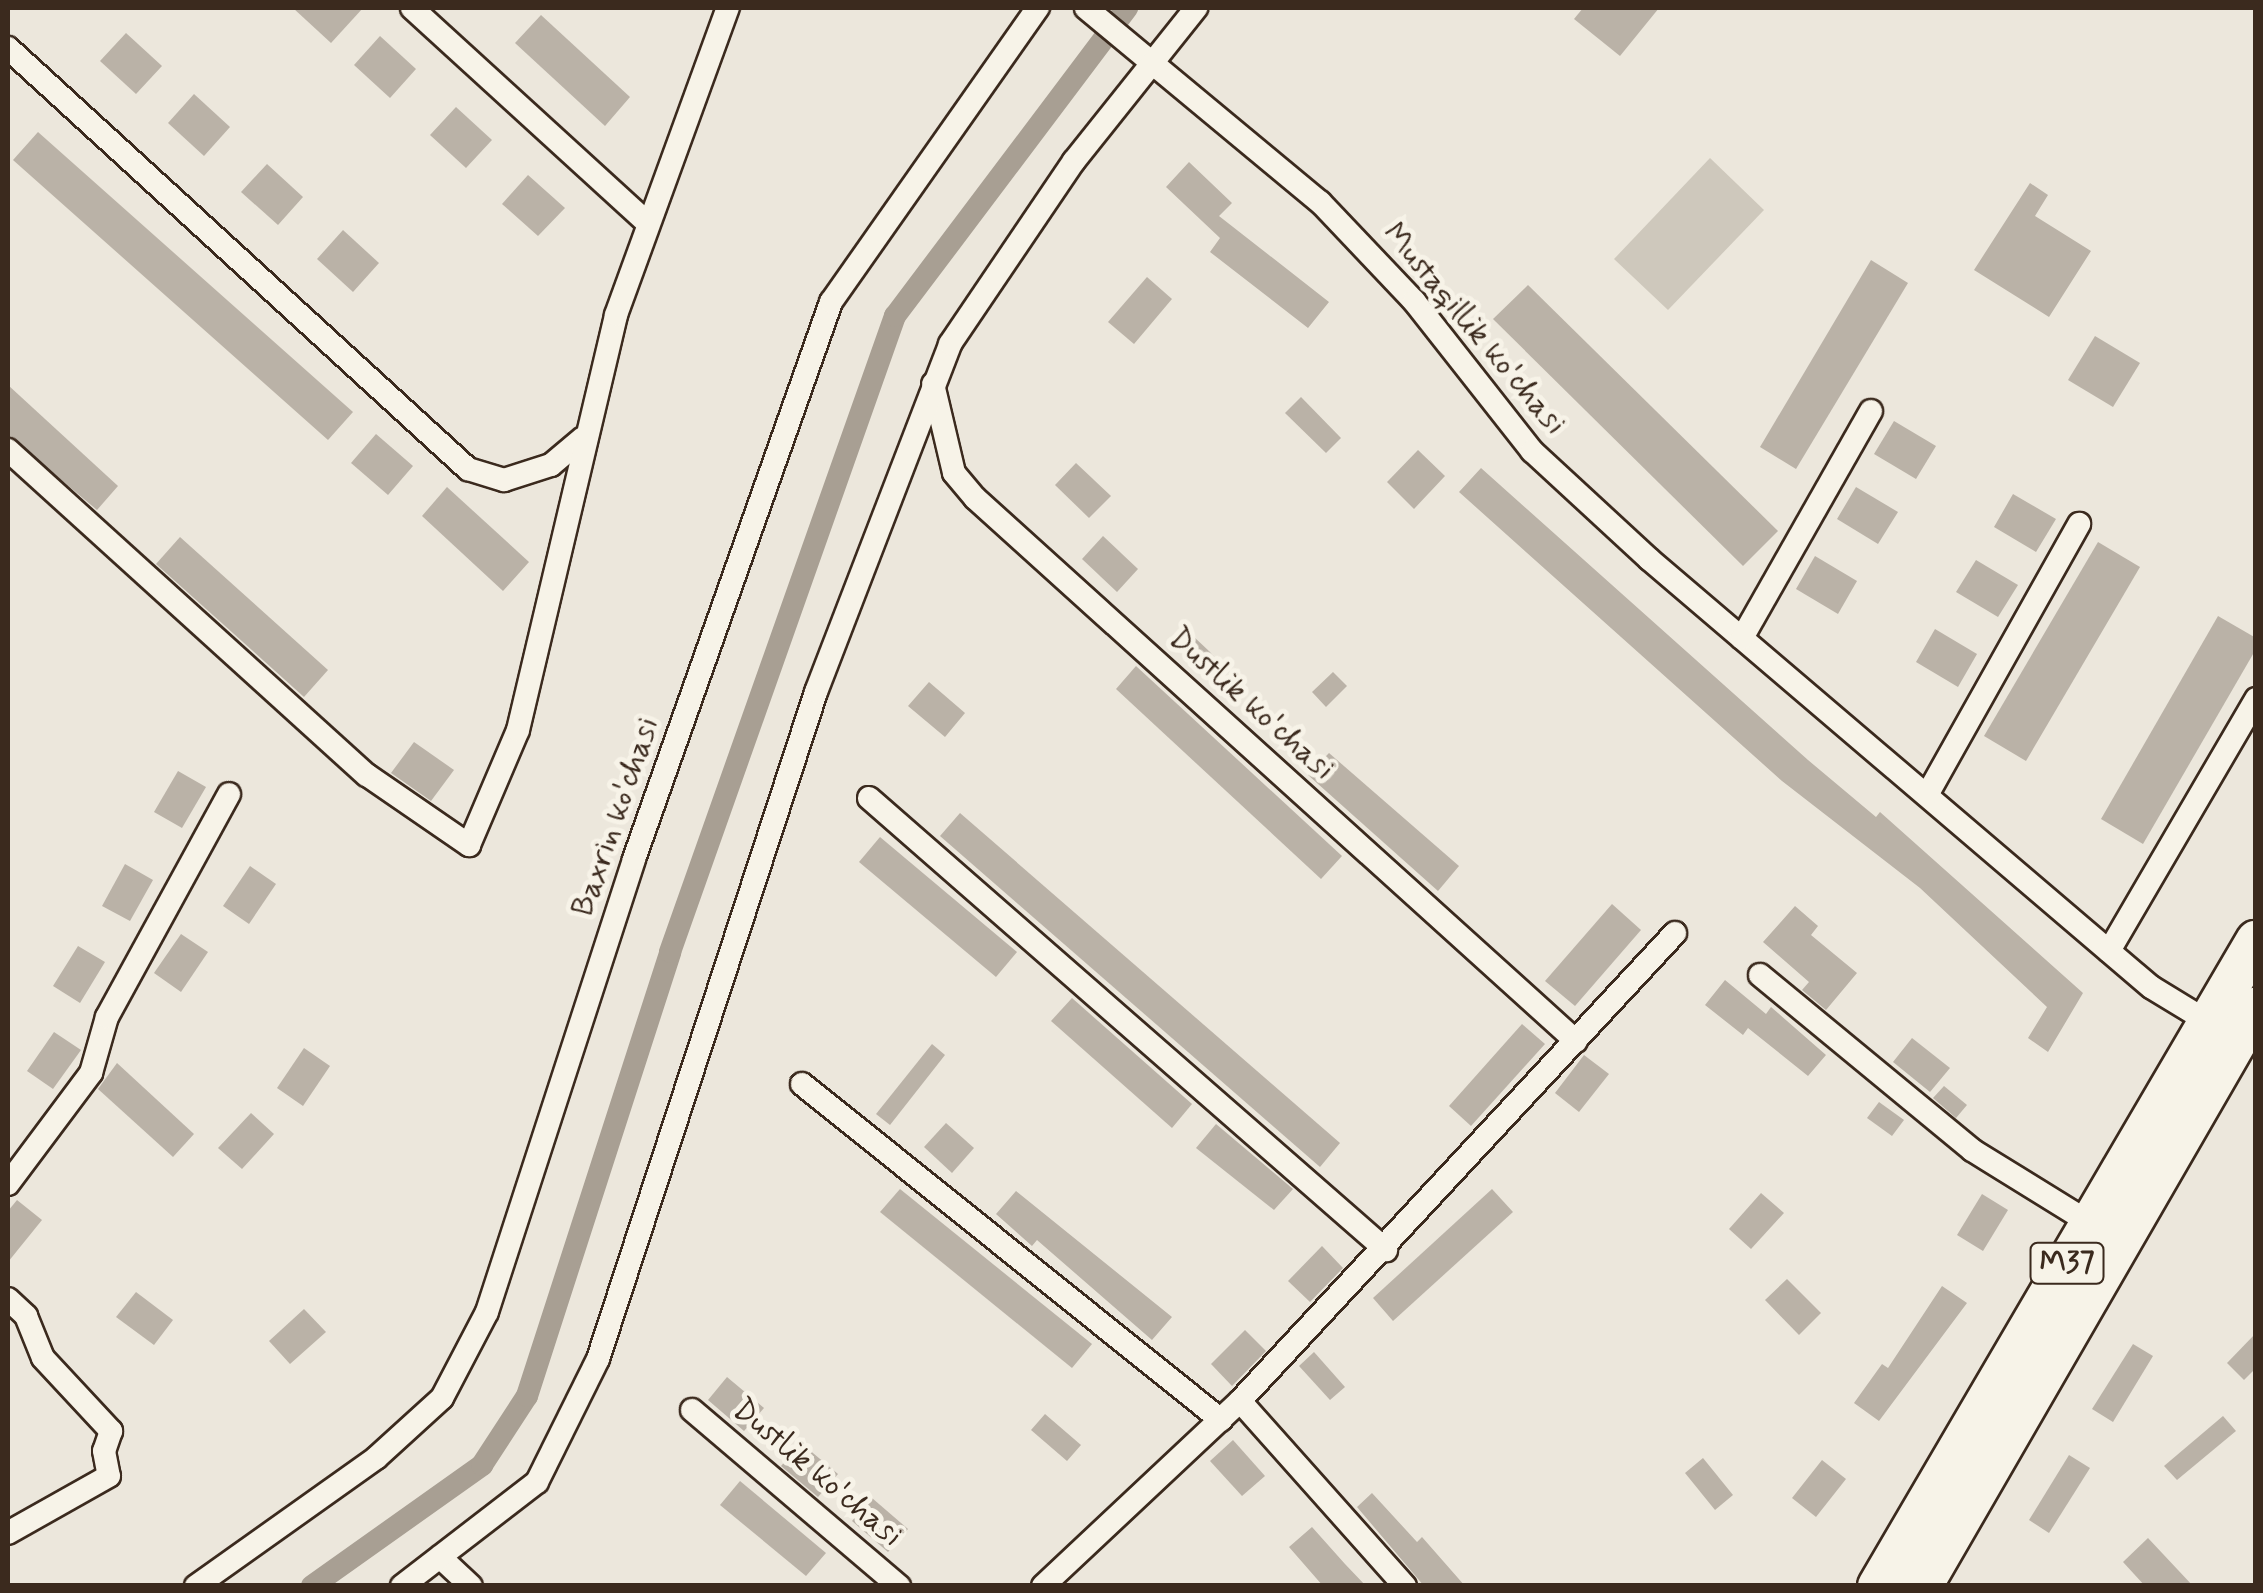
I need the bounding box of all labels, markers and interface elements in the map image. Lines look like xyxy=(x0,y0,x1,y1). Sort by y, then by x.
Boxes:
street label: Mustaqillik ko'chasi xyxy=(1375,216,1573,442)
street label: Dustlik ko'chasi xyxy=(1161,620,1341,788)
street label: Baxrin ko'chasi xyxy=(564,713,668,921)
road number: M37 xyxy=(2030,1238,2104,1288)
street label: Dustlik ko'chasi xyxy=(725,1391,909,1555)

